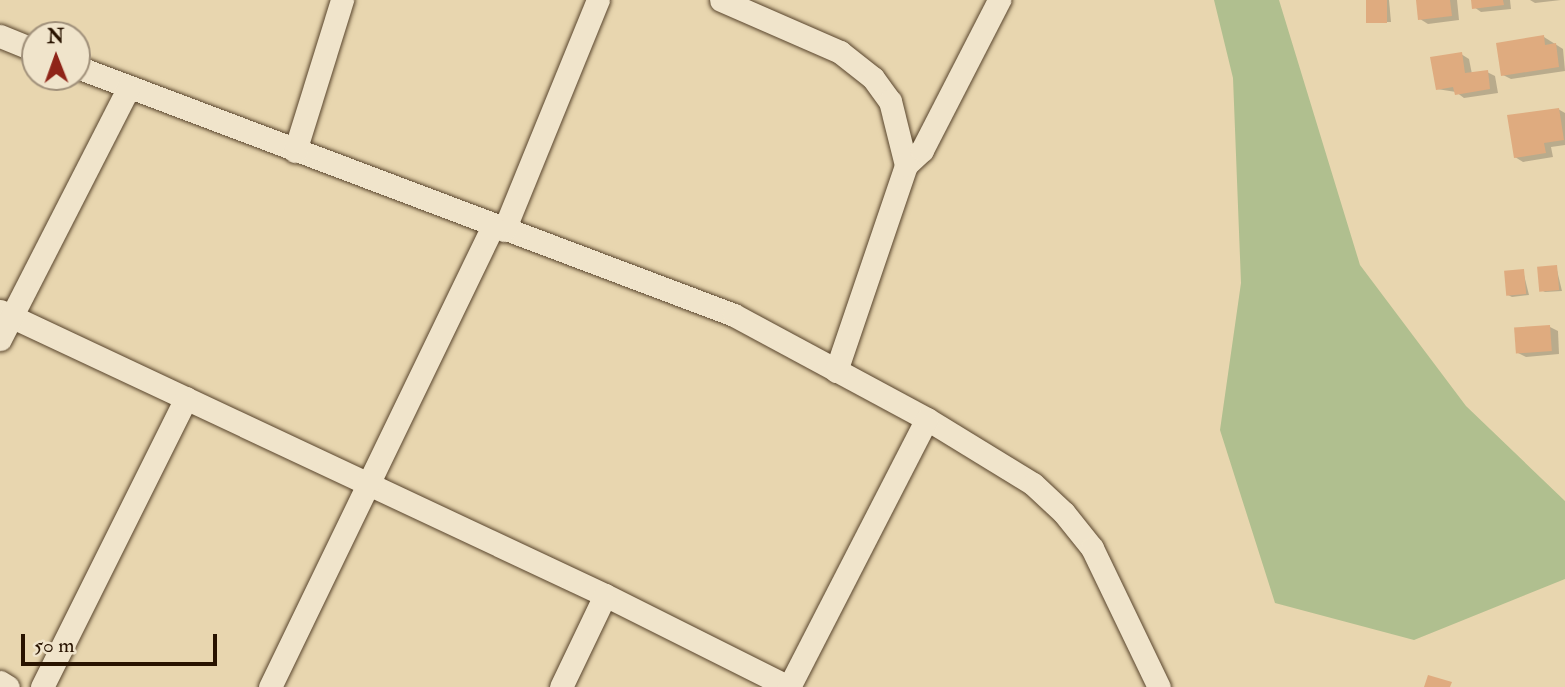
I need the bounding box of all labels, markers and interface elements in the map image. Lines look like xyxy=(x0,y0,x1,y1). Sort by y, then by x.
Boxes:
north arrow xyxy=(21,21,91,91)
text: N xyxy=(47,25,64,49)
scale bar xyxy=(24,620,220,664)
text: 50 m xyxy=(34,632,75,659)

